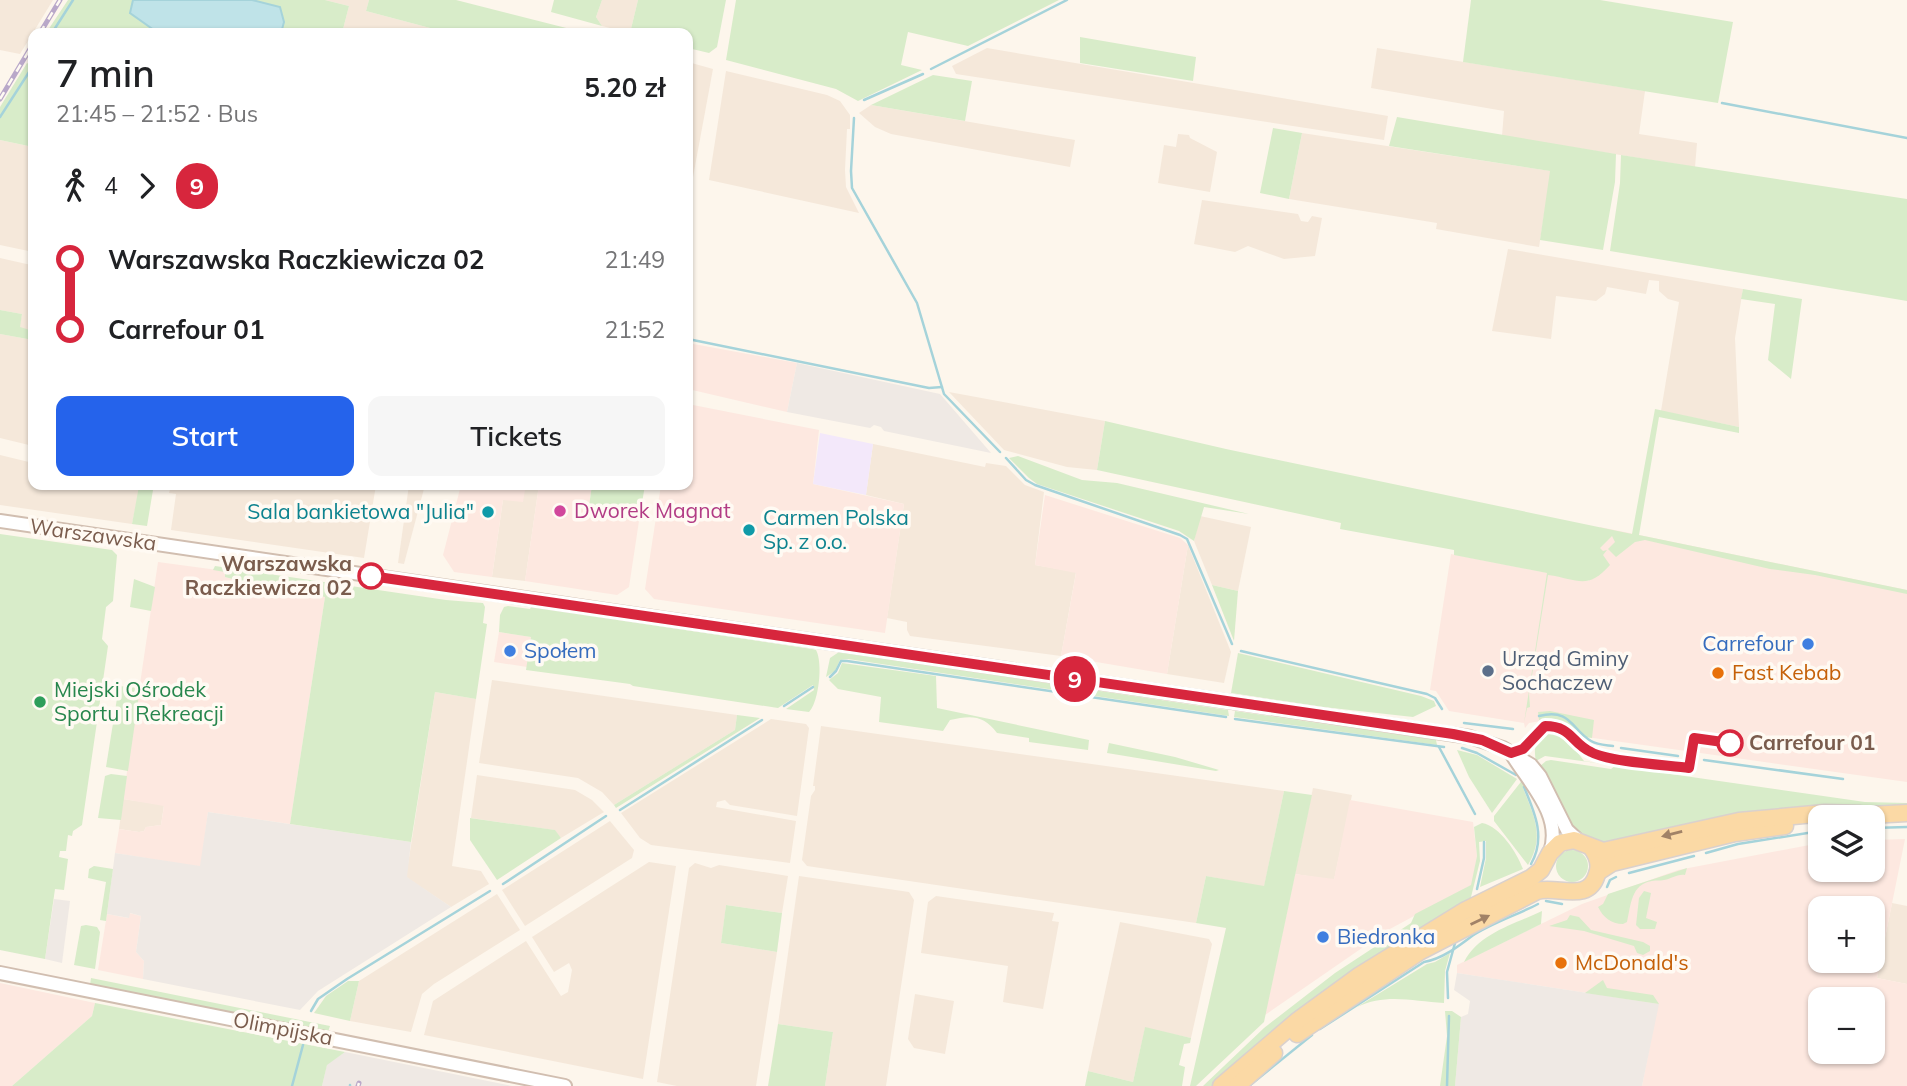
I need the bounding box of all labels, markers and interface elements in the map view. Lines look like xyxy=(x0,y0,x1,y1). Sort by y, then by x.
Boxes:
text: 7 min xyxy=(56,49,155,97)
text: 5.20 zł xyxy=(584,71,665,104)
text: 21:45 – 21:52 · Bus xyxy=(56,99,258,128)
icon: walk xyxy=(56,167,94,205)
icon: forward xyxy=(128,167,166,205)
text: 4 xyxy=(104,171,118,200)
text: 9 xyxy=(190,171,204,201)
text: Warszawska Raczkiewicza 02 xyxy=(108,243,484,276)
text: 21:49 xyxy=(605,245,665,274)
text: Carrefour 01 xyxy=(108,313,265,346)
text: 21:52 xyxy=(605,315,665,344)
button: Start xyxy=(56,396,354,476)
button: Tickets xyxy=(368,396,665,476)
place label: Dworek Magnat xyxy=(574,497,731,523)
place label: Sala bankietowa "Julia" xyxy=(247,498,474,524)
marker: Dworek Magnat xyxy=(552,503,568,519)
marker: Sala bankietowa "Julia" xyxy=(480,504,496,520)
place label: Carmen Polska Sp. z o.o. xyxy=(763,504,909,554)
street label: Warszawska xyxy=(28,512,158,556)
marker: Carmen Polska Sp. z o.o. xyxy=(741,522,757,538)
place label: Warszawska Raczkiewicza 02 xyxy=(185,550,352,600)
marker: Warszawska Raczkiewicza 02 xyxy=(358,563,384,589)
place label: Carrefour xyxy=(1702,630,1794,656)
marker: Carrefour xyxy=(1800,636,1816,652)
place label: Społem xyxy=(524,637,597,663)
marker: Społem xyxy=(502,643,518,659)
place label: Urząd Gminy Sochaczew xyxy=(1502,645,1629,695)
line badge: 9 xyxy=(1052,656,1098,702)
place label: Fast Kebab xyxy=(1732,659,1841,685)
marker: Urząd Gminy Sochaczew xyxy=(1480,663,1496,679)
text: 9 xyxy=(1068,664,1082,694)
marker: Fast Kebab xyxy=(1710,665,1726,681)
place label: Miejski Ośrodek Sportu i Rekreacji xyxy=(54,676,224,726)
marker: Miejski Ośrodek Sportu i Rekreacji xyxy=(32,694,48,710)
place label: Carrefour 01 xyxy=(1749,729,1875,755)
marker: Carrefour 01 xyxy=(1717,730,1743,756)
map controls xyxy=(1808,805,1885,1064)
button: layers xyxy=(1808,805,1885,882)
one-way arrow xyxy=(1661,829,1683,840)
button: + xyxy=(1808,896,1885,973)
one-way arrow xyxy=(1470,914,1490,926)
place label: Biedronka xyxy=(1337,923,1435,949)
marker: Biedronka xyxy=(1315,929,1331,945)
place label: McDonald's xyxy=(1575,949,1689,975)
marker: McDonald's xyxy=(1553,955,1569,971)
button: − xyxy=(1808,987,1885,1064)
street label: Olimpijska xyxy=(231,1006,335,1050)

